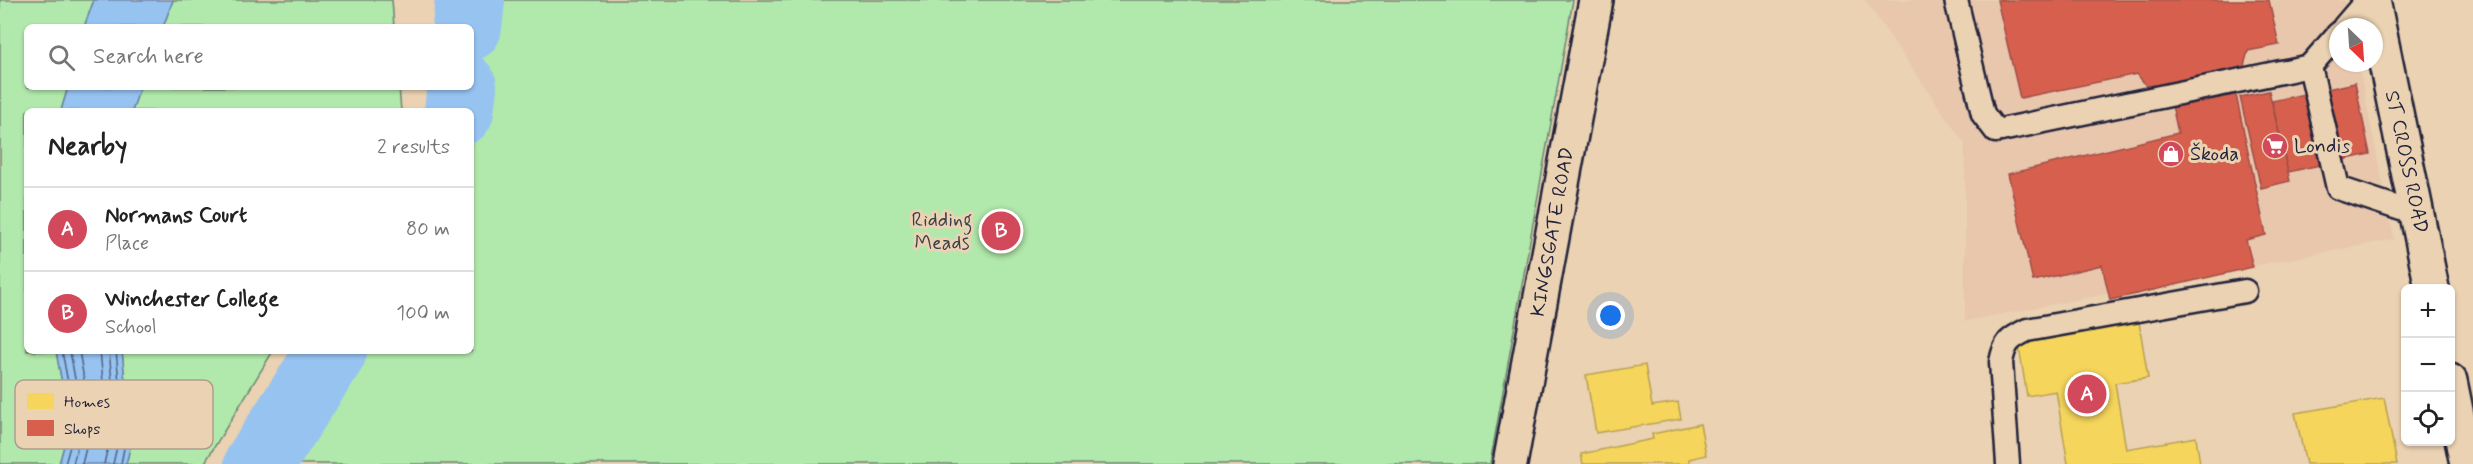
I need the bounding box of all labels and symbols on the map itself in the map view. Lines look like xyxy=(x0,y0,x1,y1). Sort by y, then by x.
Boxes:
north arrow xyxy=(2329,18,2383,72)
street label: ST CROSS ROAD xyxy=(2378,88,2434,236)
supermarket icon: Londis xyxy=(2260,131,2290,161)
place label: Londis xyxy=(2294,133,2350,160)
shop icon: Škoda xyxy=(2156,139,2186,169)
place label: Škoda xyxy=(2190,141,2239,168)
street label: KINGSGATE ROAD xyxy=(1525,145,1581,319)
park label: Ridding Meads xyxy=(912,207,972,257)
pin: B xyxy=(982,208,1020,254)
your location xyxy=(1596,301,1625,330)
pin: A xyxy=(2068,372,2106,416)
legend xyxy=(15,380,213,449)
text: Homes xyxy=(64,392,110,413)
text: Shops xyxy=(64,419,101,440)

